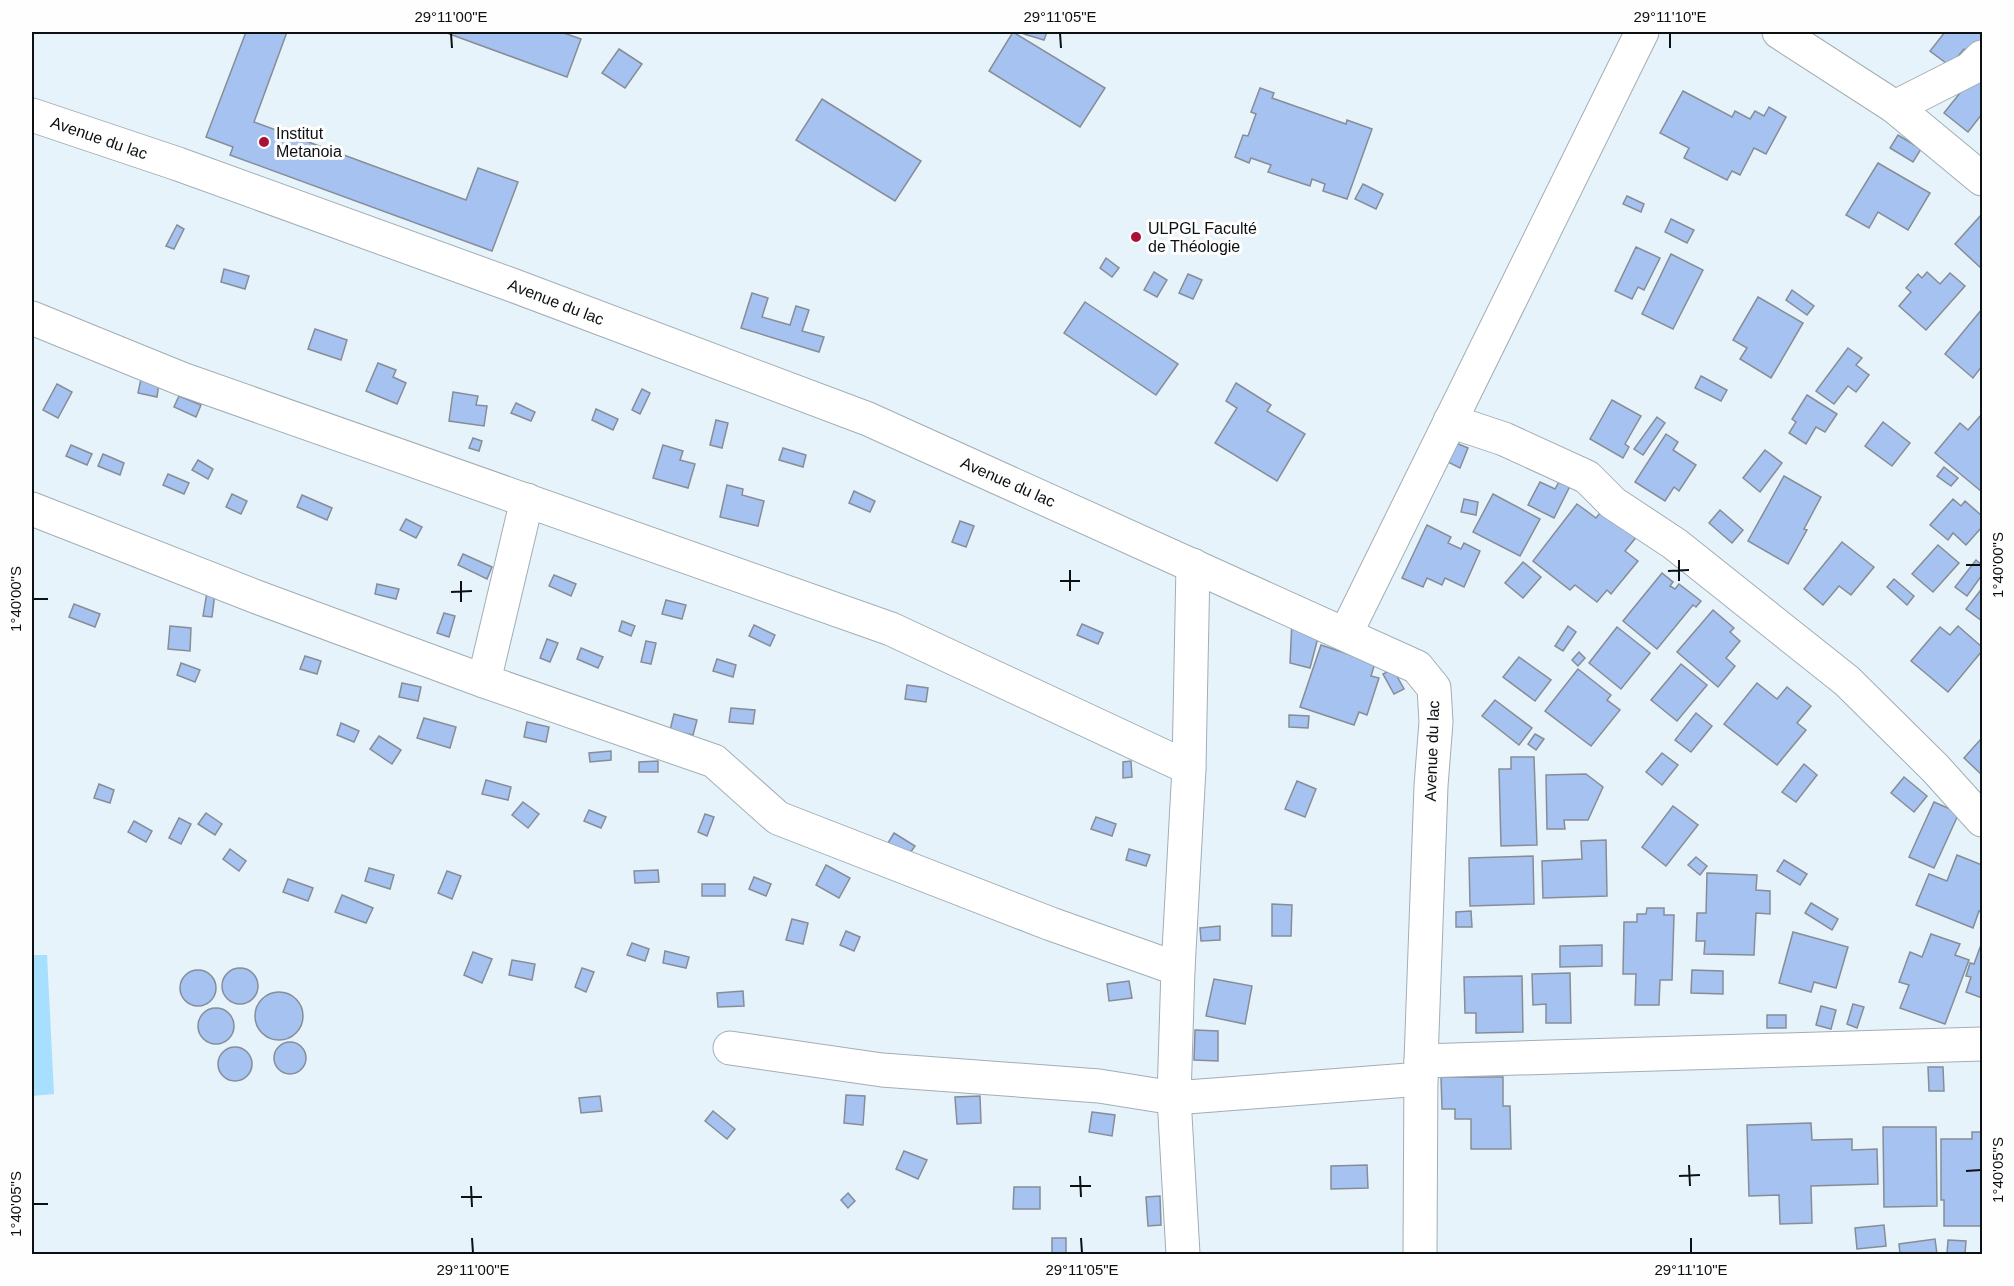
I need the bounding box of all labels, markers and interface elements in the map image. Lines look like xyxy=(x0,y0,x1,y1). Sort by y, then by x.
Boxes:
text: 29°11'00"E xyxy=(414,8,488,25)
text: 29°11'05"E xyxy=(1023,8,1097,25)
text: 29°11'10"E xyxy=(1633,8,1707,25)
street label: Avenue du lac xyxy=(48,114,150,162)
place label: Institut Metanoia xyxy=(276,125,342,160)
marker: Institut Metanoia xyxy=(257,135,271,149)
place label: ULPGL Faculté de Théologie xyxy=(1148,220,1257,255)
marker: ULPGL Faculté de Théologie xyxy=(1129,230,1143,244)
street label: Avenue du lac xyxy=(506,276,606,328)
street label: Avenue du lac xyxy=(958,454,1058,510)
text: 1°40'00"S xyxy=(1989,532,2006,598)
text: 1°40'00"S xyxy=(7,566,24,632)
street label: Avenue du lac xyxy=(1422,700,1442,802)
text: 1°40'05"S xyxy=(1989,1137,2006,1203)
text: 1°40'05"S xyxy=(7,1171,24,1237)
text: 29°11'00"E xyxy=(436,1261,510,1278)
text: 29°11'05"E xyxy=(1045,1261,1119,1278)
text: 29°11'10"E xyxy=(1654,1261,1728,1278)

